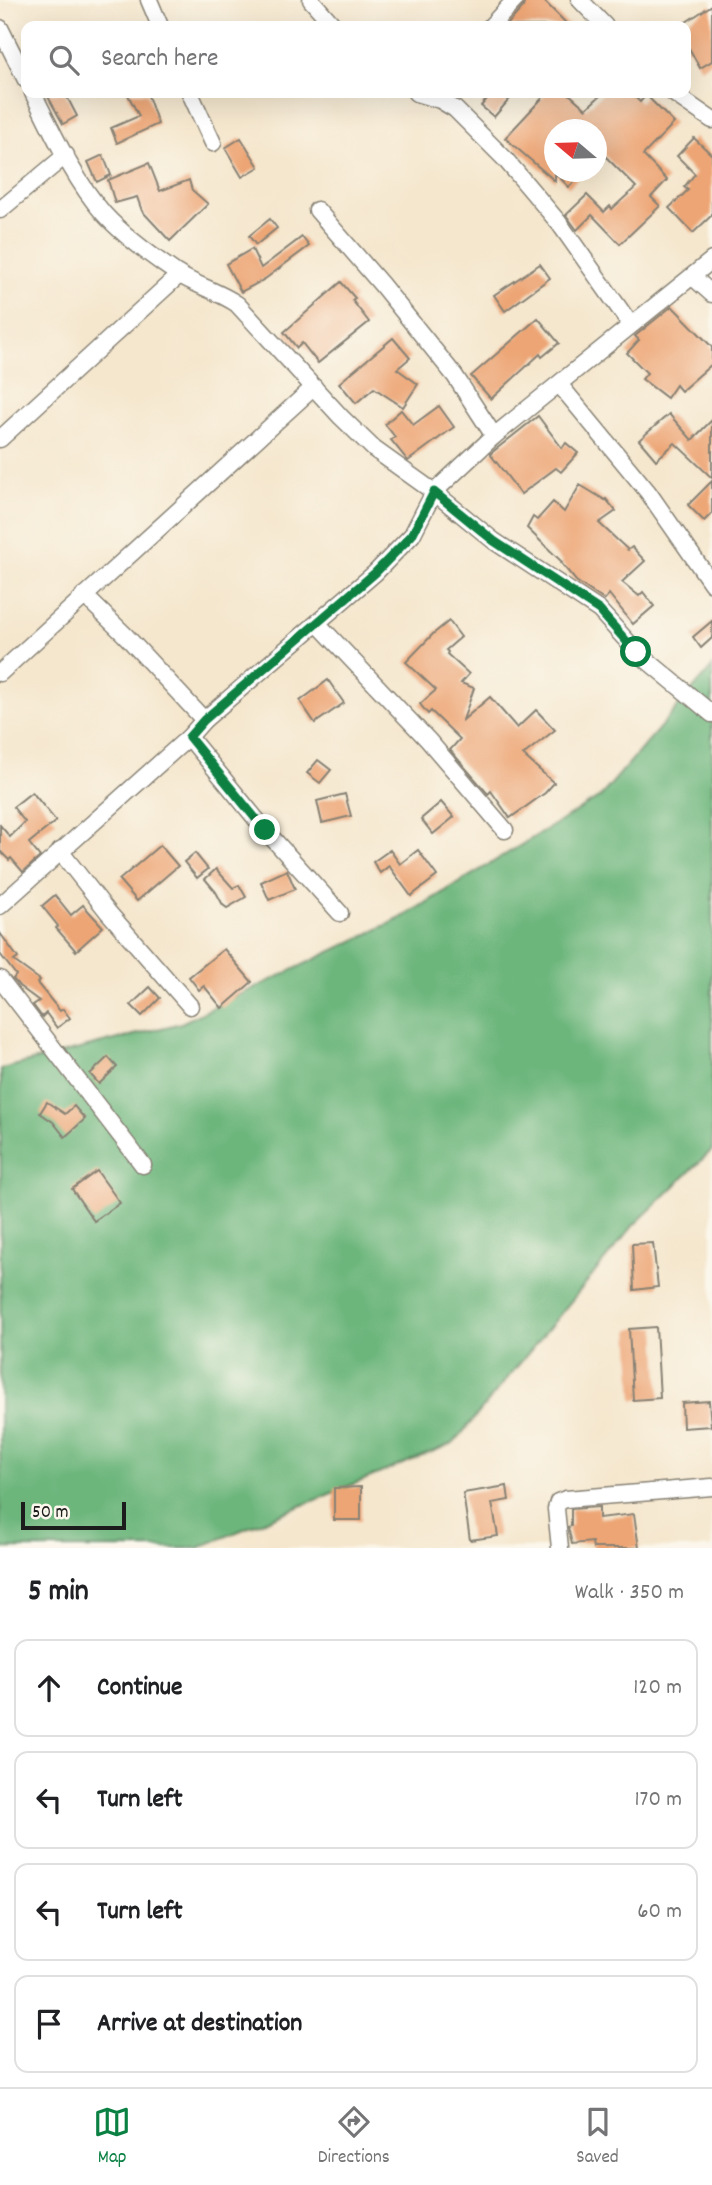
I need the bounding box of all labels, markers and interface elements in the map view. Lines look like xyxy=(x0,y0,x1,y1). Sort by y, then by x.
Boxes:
search box xyxy=(21,21,691,98)
icon: search xyxy=(45,41,83,79)
text: Search here xyxy=(101,41,219,78)
north arrow xyxy=(544,119,607,182)
route start xyxy=(620,636,651,667)
route end xyxy=(249,814,280,845)
scale bar xyxy=(21,1499,126,1531)
text: 50 m xyxy=(32,1500,69,1527)
text: 5 min xyxy=(28,1572,89,1615)
text: Walk · 350 m xyxy=(575,1577,684,1610)
icon: ahead xyxy=(30,1669,68,1707)
text: Continue xyxy=(97,1670,182,1707)
text: 120 m xyxy=(633,1672,682,1705)
icon: left xyxy=(30,1781,68,1819)
text: Turn left xyxy=(97,1782,183,1819)
text: 170 m xyxy=(635,1784,682,1817)
icon: left xyxy=(30,1893,68,1931)
text: Turn left xyxy=(97,1894,183,1931)
text: 60 m xyxy=(637,1896,682,1929)
icon: arrive xyxy=(30,2005,68,2043)
text: Arrive at destination xyxy=(97,2006,302,2043)
tab: Map xyxy=(93,2103,131,2172)
tab: Directions xyxy=(318,2103,390,2172)
tab: Saved xyxy=(576,2103,619,2172)

